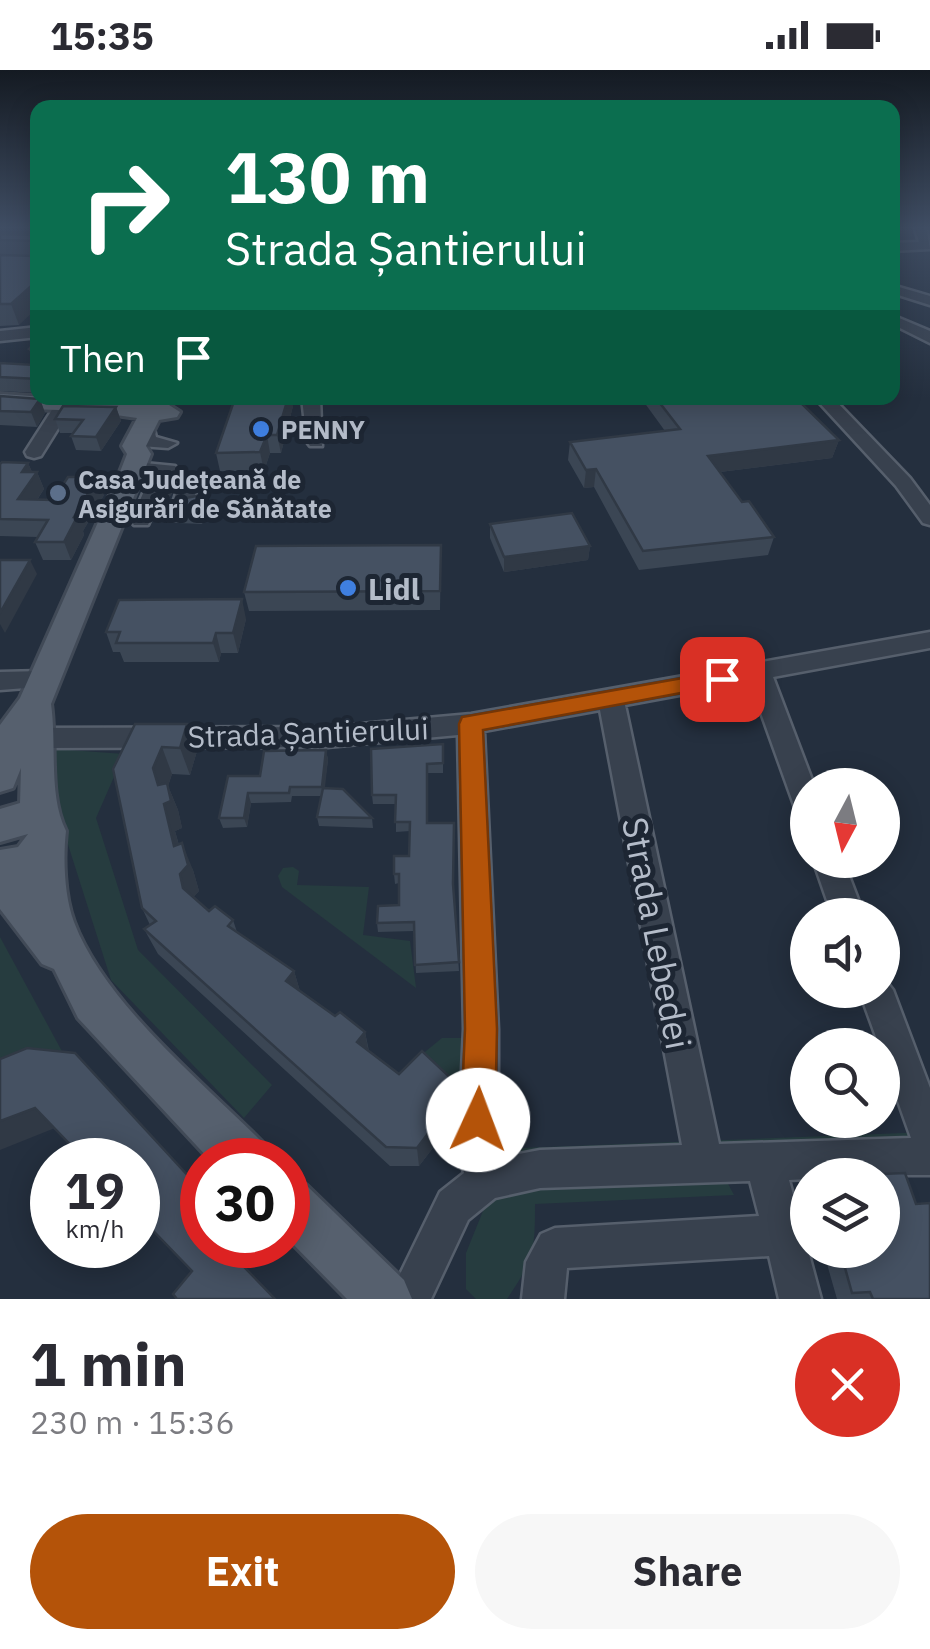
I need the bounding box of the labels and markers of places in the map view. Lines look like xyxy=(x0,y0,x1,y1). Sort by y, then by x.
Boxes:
place label: PENNY xyxy=(281,413,365,446)
marker: PENNY xyxy=(250,418,272,440)
place label: Casa Județeană de Asigurări de Sănătate xyxy=(78,463,332,525)
marker: Casa Județeană de Asigurări de Sănătate xyxy=(47,482,69,504)
place label: Lidl xyxy=(368,569,420,608)
marker: Lidl xyxy=(337,577,359,599)
pin xyxy=(680,637,765,722)

